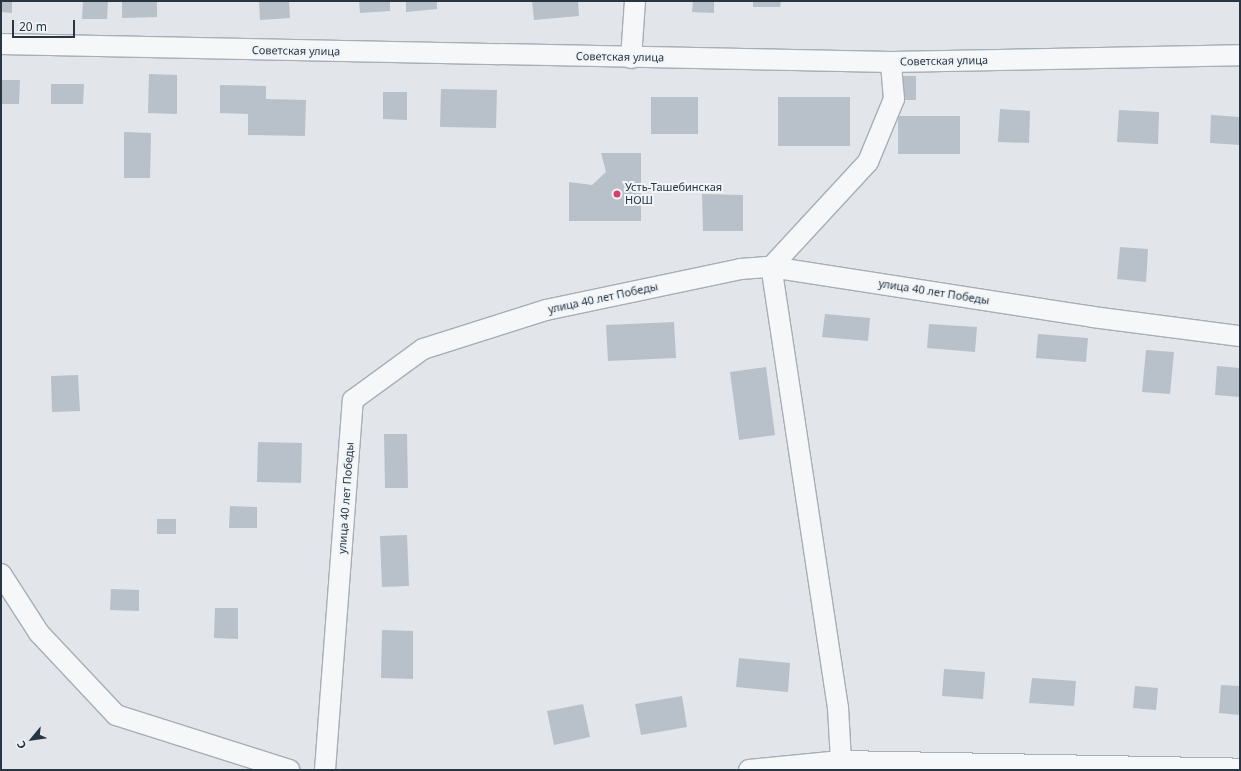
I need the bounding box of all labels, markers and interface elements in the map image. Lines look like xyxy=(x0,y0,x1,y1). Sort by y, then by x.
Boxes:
scale bar xyxy=(14,12,77,38)
text: 20 m xyxy=(19,18,47,35)
street label: Советская улица xyxy=(252,44,340,58)
street label: Советская улица xyxy=(576,50,664,64)
street label: Советская улица xyxy=(900,54,988,68)
place label: Усть-Ташебинская НОШ xyxy=(625,181,722,207)
marker: Усть-Ташебинская НОШ xyxy=(612,189,622,199)
street label: улица 40 лет Победы xyxy=(878,277,990,307)
street label: улица 40 лет Победы xyxy=(547,280,659,316)
street label: улица 40 лет Победы xyxy=(336,442,356,554)
north arrow xyxy=(12,719,52,759)
text: С xyxy=(13,738,29,752)

